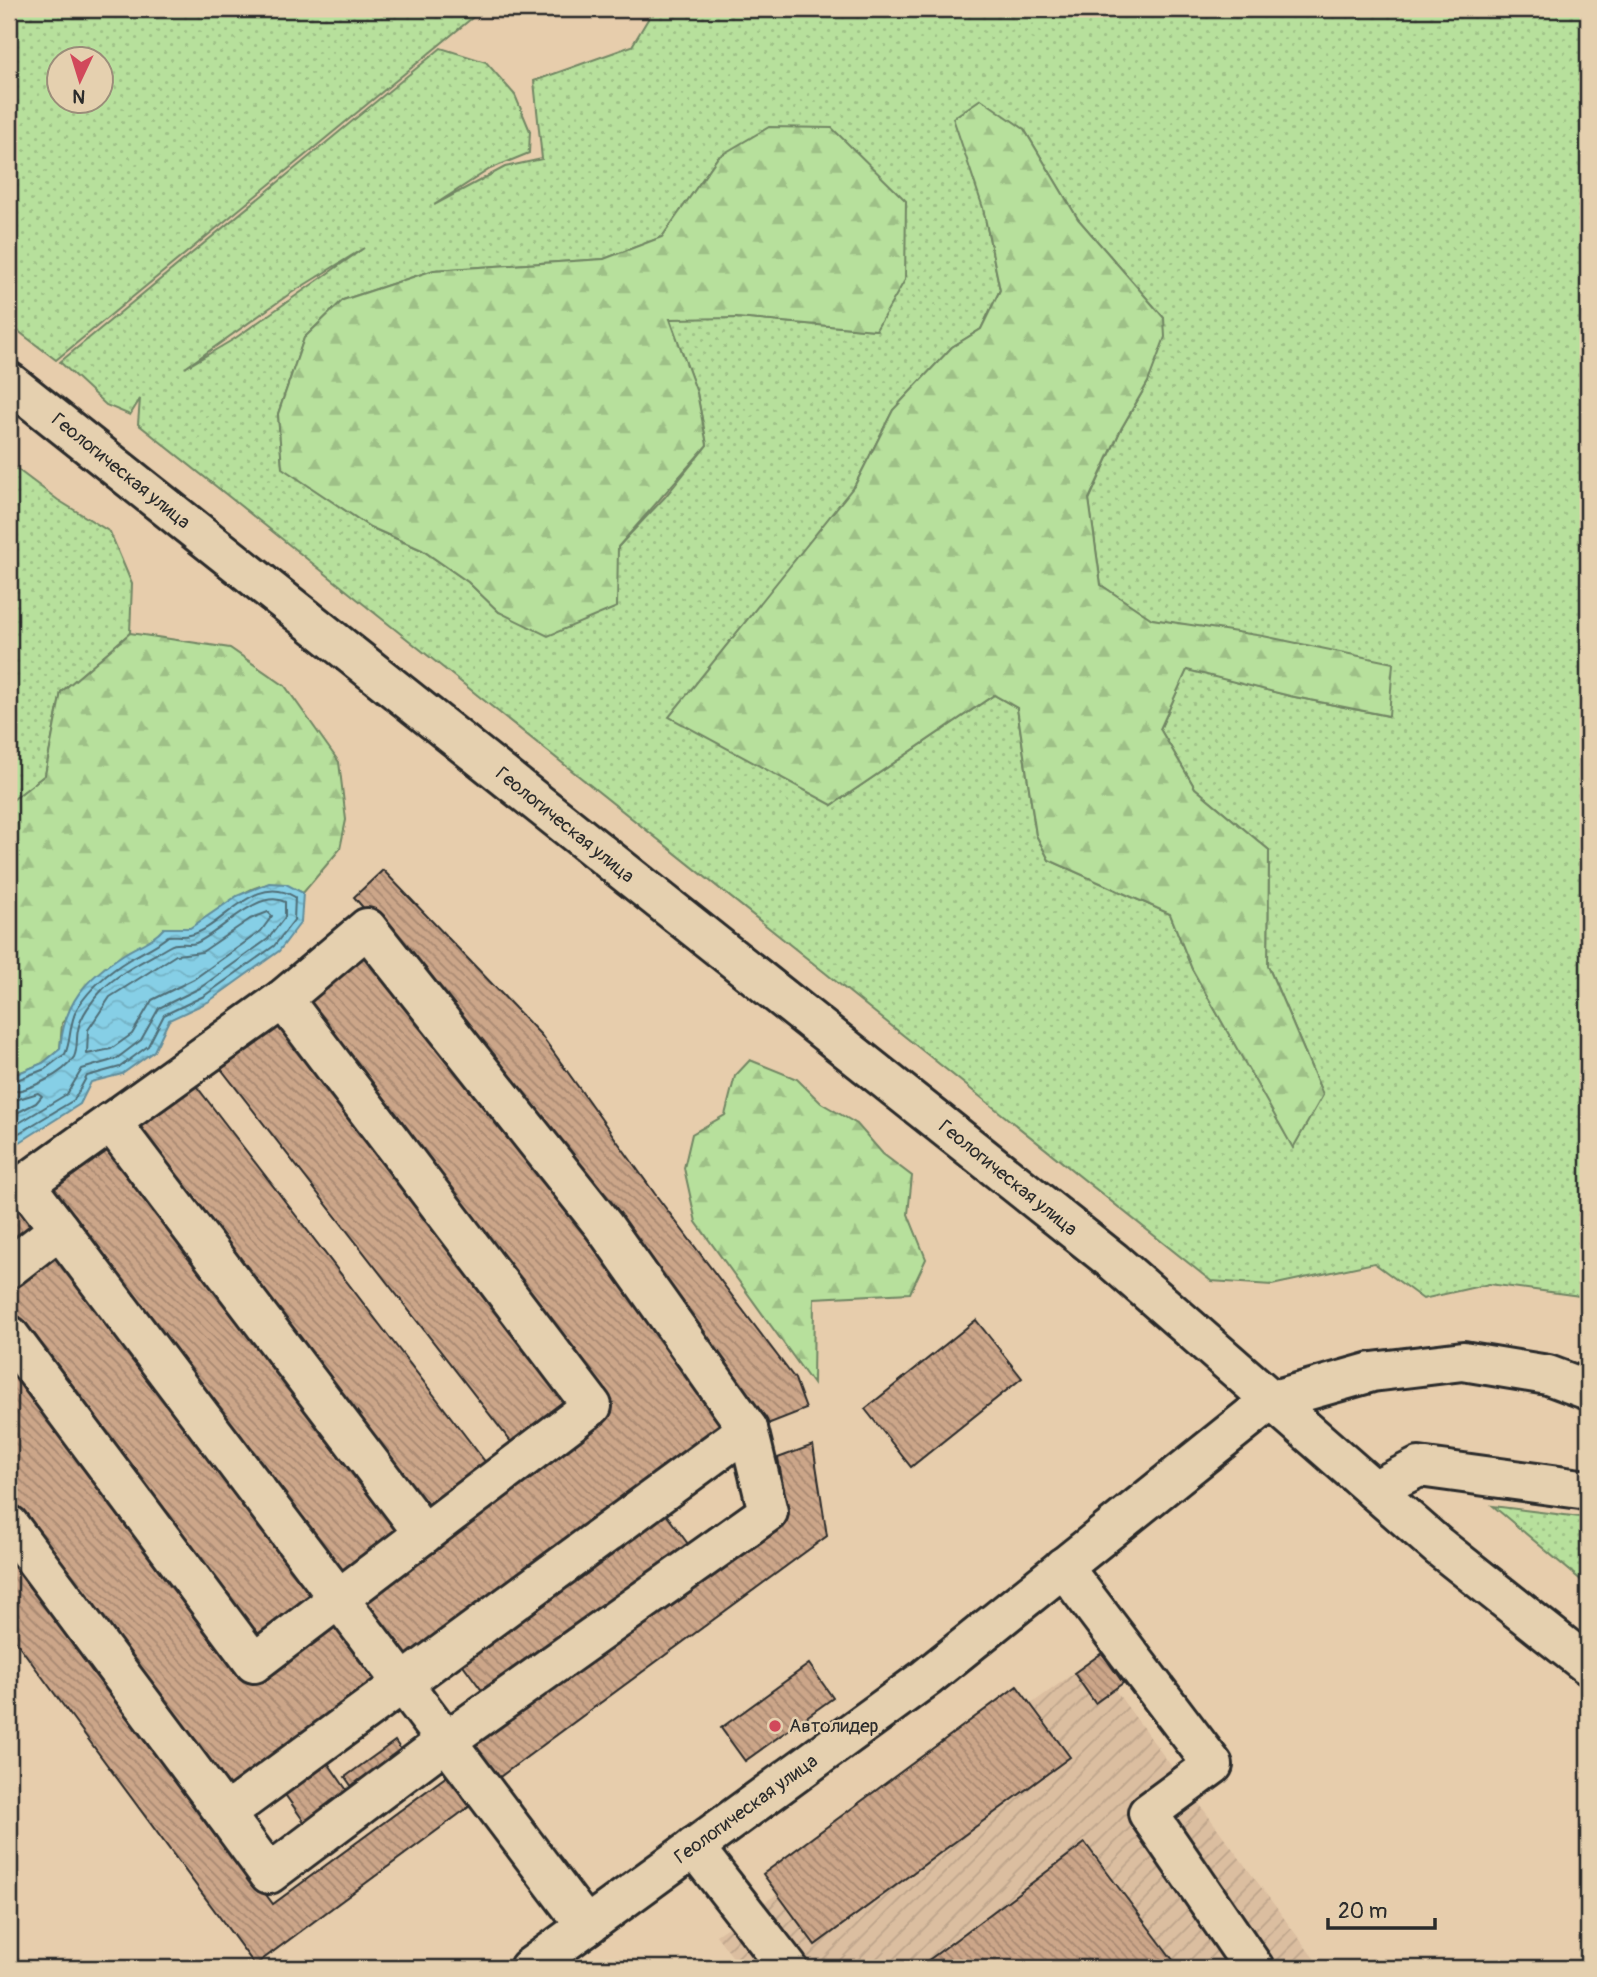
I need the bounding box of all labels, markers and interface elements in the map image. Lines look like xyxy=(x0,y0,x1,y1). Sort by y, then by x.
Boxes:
north arrow xyxy=(46,46,116,116)
text: N xyxy=(71,84,86,108)
street label: Геологическая улица xyxy=(47,408,195,534)
street label: Геологическая улица xyxy=(491,762,639,888)
street label: Геологическая улица xyxy=(934,1115,1082,1241)
place label: Автолидер xyxy=(789,1714,879,1738)
marker: Автолидер xyxy=(767,1718,783,1734)
street label: Геологическая улица xyxy=(670,1749,823,1869)
scale bar xyxy=(1328,1886,1434,1930)
text: 20 m xyxy=(1338,1898,1387,1925)

